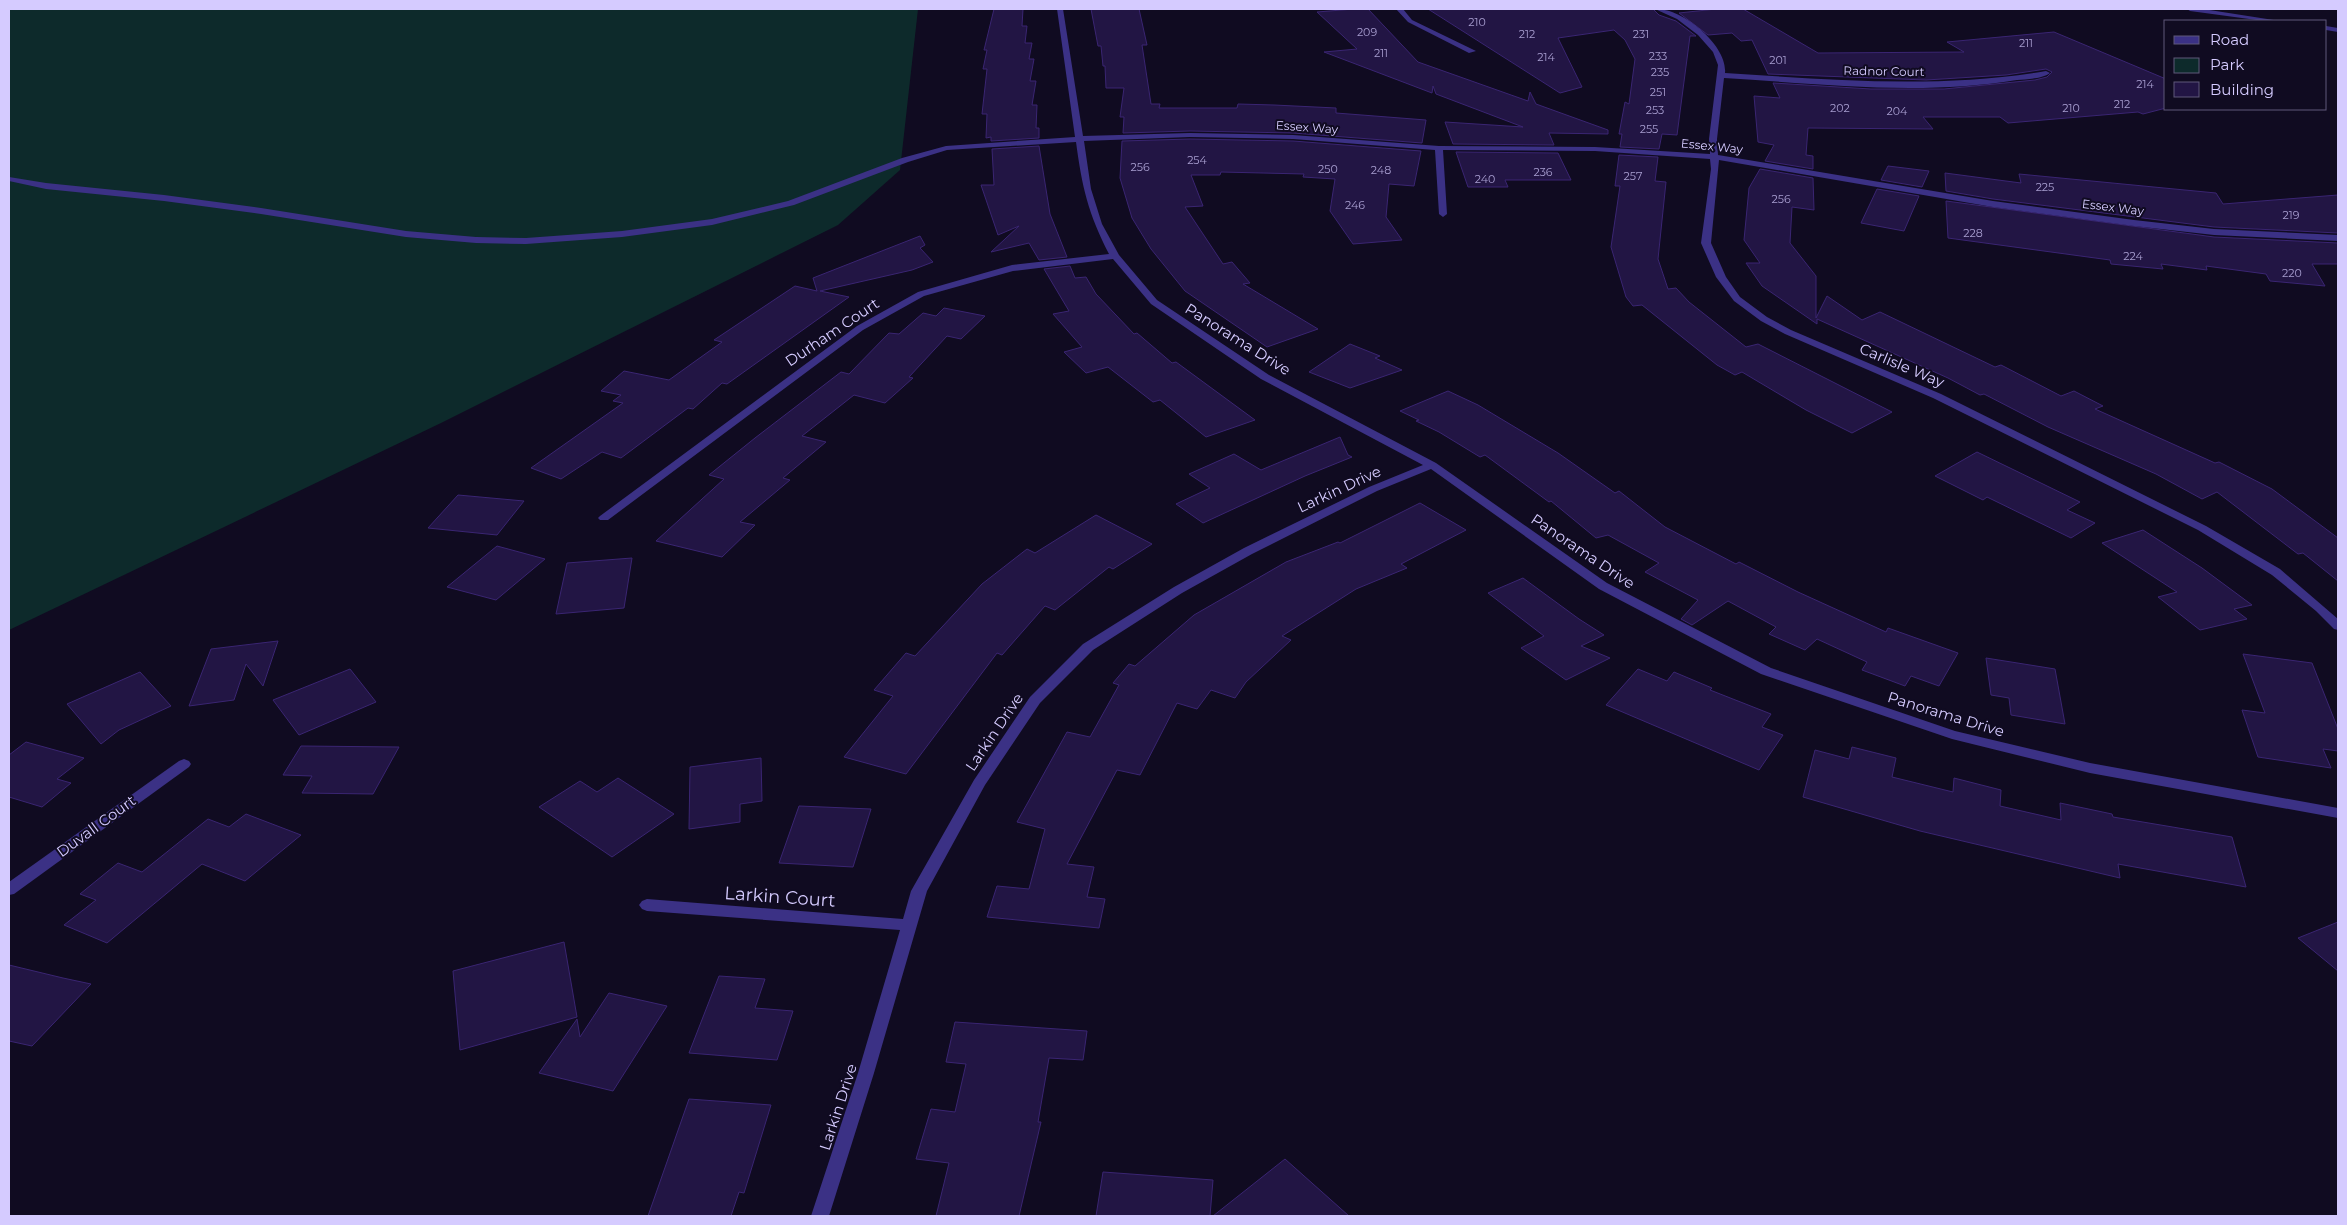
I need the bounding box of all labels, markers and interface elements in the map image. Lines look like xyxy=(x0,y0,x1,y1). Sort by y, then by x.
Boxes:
house number: 210 xyxy=(1468,15,1486,29)
legend xyxy=(2164,20,2327,110)
house number: 209 xyxy=(1357,25,1377,39)
house number: 212 xyxy=(1519,27,1535,41)
house number: 231 xyxy=(1633,27,1649,41)
text: Road xyxy=(2210,30,2249,49)
house number: 211 xyxy=(2019,36,2033,50)
house number: 211 xyxy=(1374,46,1388,60)
house number: 233 xyxy=(1649,49,1667,63)
house number: 214 xyxy=(1537,50,1555,64)
house number: 201 xyxy=(1769,53,1787,67)
text: Park xyxy=(2210,55,2244,74)
street label: Radnor Court xyxy=(1843,63,1925,79)
house number: 235 xyxy=(1651,65,1669,79)
house number: 214 xyxy=(2136,77,2154,91)
text: Building xyxy=(2210,80,2274,99)
house number: 251 xyxy=(1650,85,1666,99)
house number: 212 xyxy=(2114,97,2130,111)
house number: 202 xyxy=(1830,101,1850,115)
house number: 210 xyxy=(2062,101,2080,115)
house number: 253 xyxy=(1646,103,1664,117)
house number: 204 xyxy=(1887,104,1908,118)
street label: Essex Way xyxy=(1275,117,1339,137)
house number: 255 xyxy=(1640,122,1658,136)
street label: Essex Way xyxy=(1680,135,1744,157)
house number: 254 xyxy=(1187,153,1208,167)
house number: 256 xyxy=(1130,160,1150,174)
house number: 250 xyxy=(1318,162,1338,176)
house number: 248 xyxy=(1371,163,1391,177)
house number: 236 xyxy=(1533,165,1553,179)
house number: 257 xyxy=(1624,169,1642,183)
house number: 240 xyxy=(1475,172,1495,186)
house number: 225 xyxy=(2036,180,2054,194)
house number: 256 xyxy=(1771,192,1791,206)
street label: Essex Way xyxy=(2081,196,2145,218)
house number: 246 xyxy=(1345,198,1365,212)
house number: 219 xyxy=(2283,208,2300,222)
house number: 228 xyxy=(1963,226,1983,240)
house number: 224 xyxy=(2123,249,2143,263)
house number: 220 xyxy=(2282,266,2302,280)
street label: Durham Court xyxy=(781,294,883,370)
street label: Panorama Drive xyxy=(1182,299,1294,379)
street label: Carlisle Way xyxy=(1857,339,1948,392)
street label: Larkin Drive xyxy=(1294,461,1384,517)
street label: Panorama Drive xyxy=(1527,509,1639,593)
street label: Panorama Drive xyxy=(1885,687,2007,741)
street label: Larkin Drive xyxy=(961,689,1027,775)
street label: Duvall Court xyxy=(53,791,139,861)
street label: Larkin Court xyxy=(724,882,836,912)
street label: Larkin Drive xyxy=(815,1061,861,1153)

